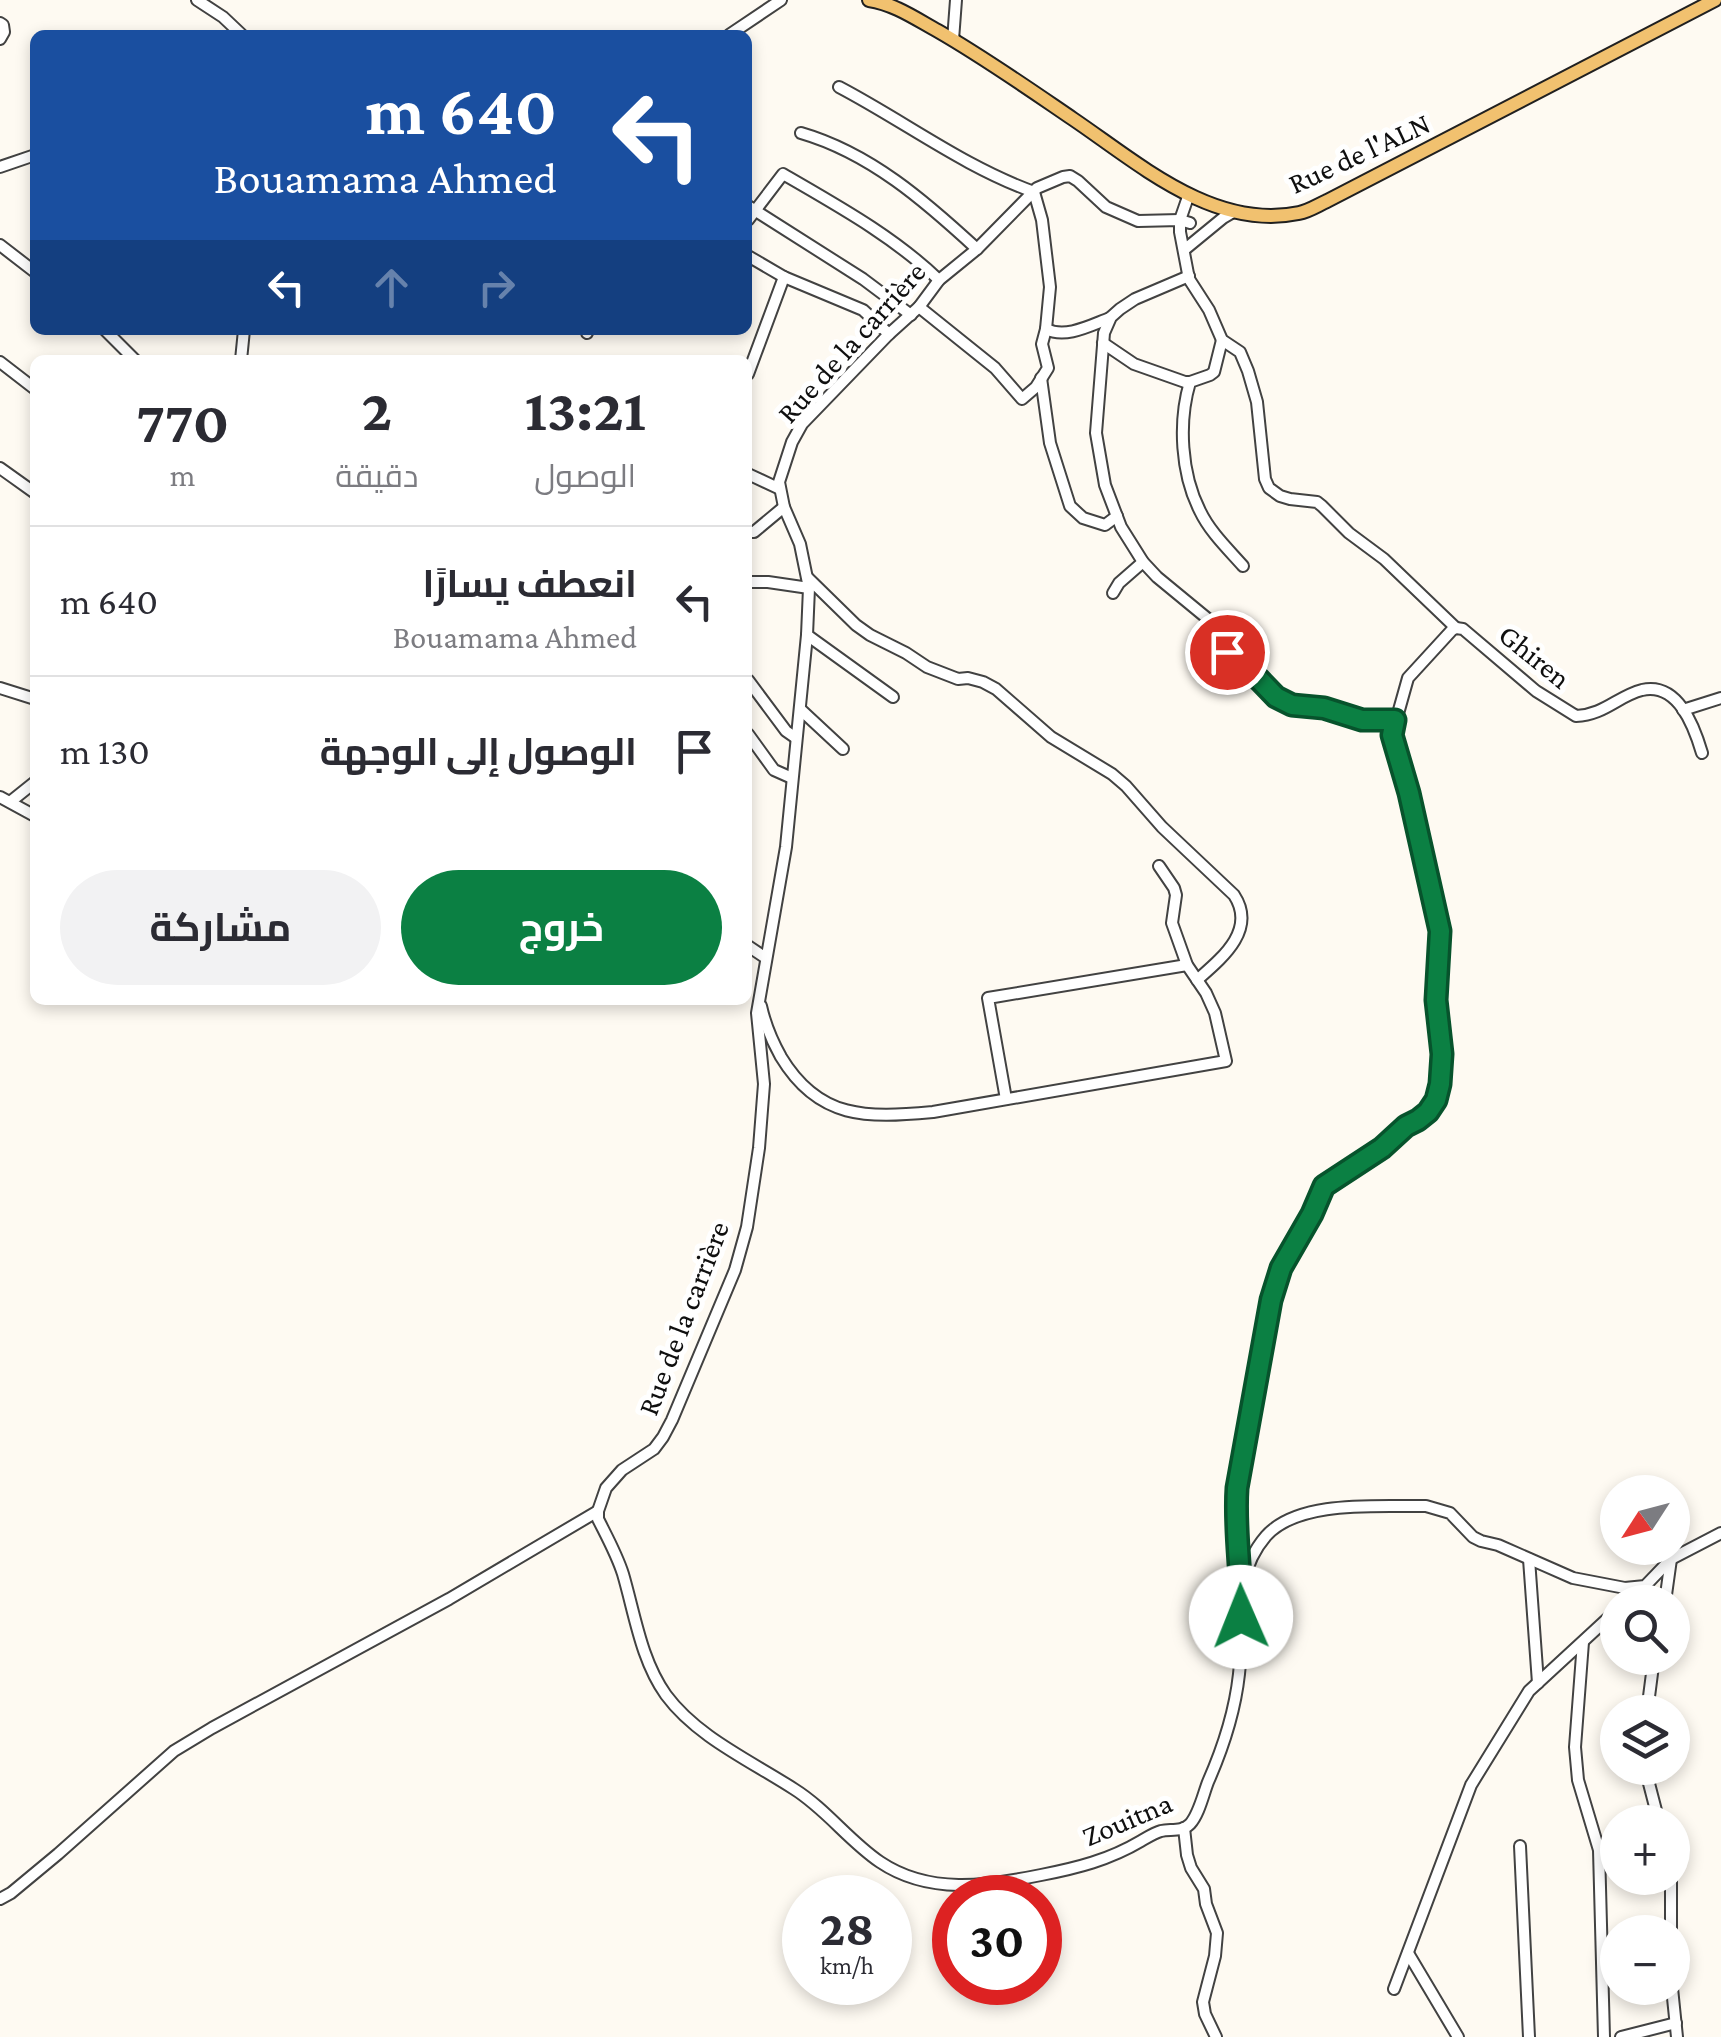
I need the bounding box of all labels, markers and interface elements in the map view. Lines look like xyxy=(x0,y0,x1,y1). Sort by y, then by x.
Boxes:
icon: left xyxy=(592,70,722,200)
text: 640 m xyxy=(366,71,557,149)
street label: Rue de l'ALN xyxy=(1283,106,1435,200)
text: Bouamama Ahmed xyxy=(214,153,557,203)
street label: Rue de la carrière xyxy=(770,255,932,429)
icon: left xyxy=(259,260,314,315)
icon: ahead xyxy=(364,260,419,315)
icon: right xyxy=(469,260,524,315)
text: 2 xyxy=(362,376,392,443)
text: 13:21 xyxy=(525,376,646,443)
text: 770 xyxy=(136,388,229,455)
text: m xyxy=(170,457,195,493)
text: دقيقة xyxy=(335,458,418,494)
text: الوصول xyxy=(534,458,636,494)
text: انعطف يسارًا xyxy=(422,563,637,605)
icon: left xyxy=(667,574,722,629)
text: 640 m xyxy=(60,580,158,622)
pin xyxy=(1185,610,1270,695)
street label: Ghiren xyxy=(1493,617,1577,695)
text: Bouamama Ahmed xyxy=(393,619,637,655)
icon: arrive xyxy=(1200,625,1255,680)
icon: arrive xyxy=(667,724,722,779)
text: 130 m xyxy=(60,730,150,772)
text: الوصول إلى الوجهة xyxy=(320,731,637,773)
button: مشاركة xyxy=(60,870,381,985)
button: خروج xyxy=(401,870,722,985)
street label: Rue de la carrière xyxy=(631,1216,735,1420)
north arrow xyxy=(1600,1475,1690,1565)
map controls xyxy=(1600,1475,1690,2005)
position arrow xyxy=(1189,1565,1293,1669)
button: search xyxy=(1600,1585,1690,1675)
button: layers xyxy=(1600,1695,1690,1785)
street label: Zouitna xyxy=(1077,1785,1177,1853)
button: + xyxy=(1600,1805,1690,1895)
speed limit sign: 30 xyxy=(932,1875,1062,2005)
text: 28 xyxy=(820,1900,874,1956)
button: − xyxy=(1600,1915,1690,2005)
text: km/h xyxy=(820,1952,874,1979)

